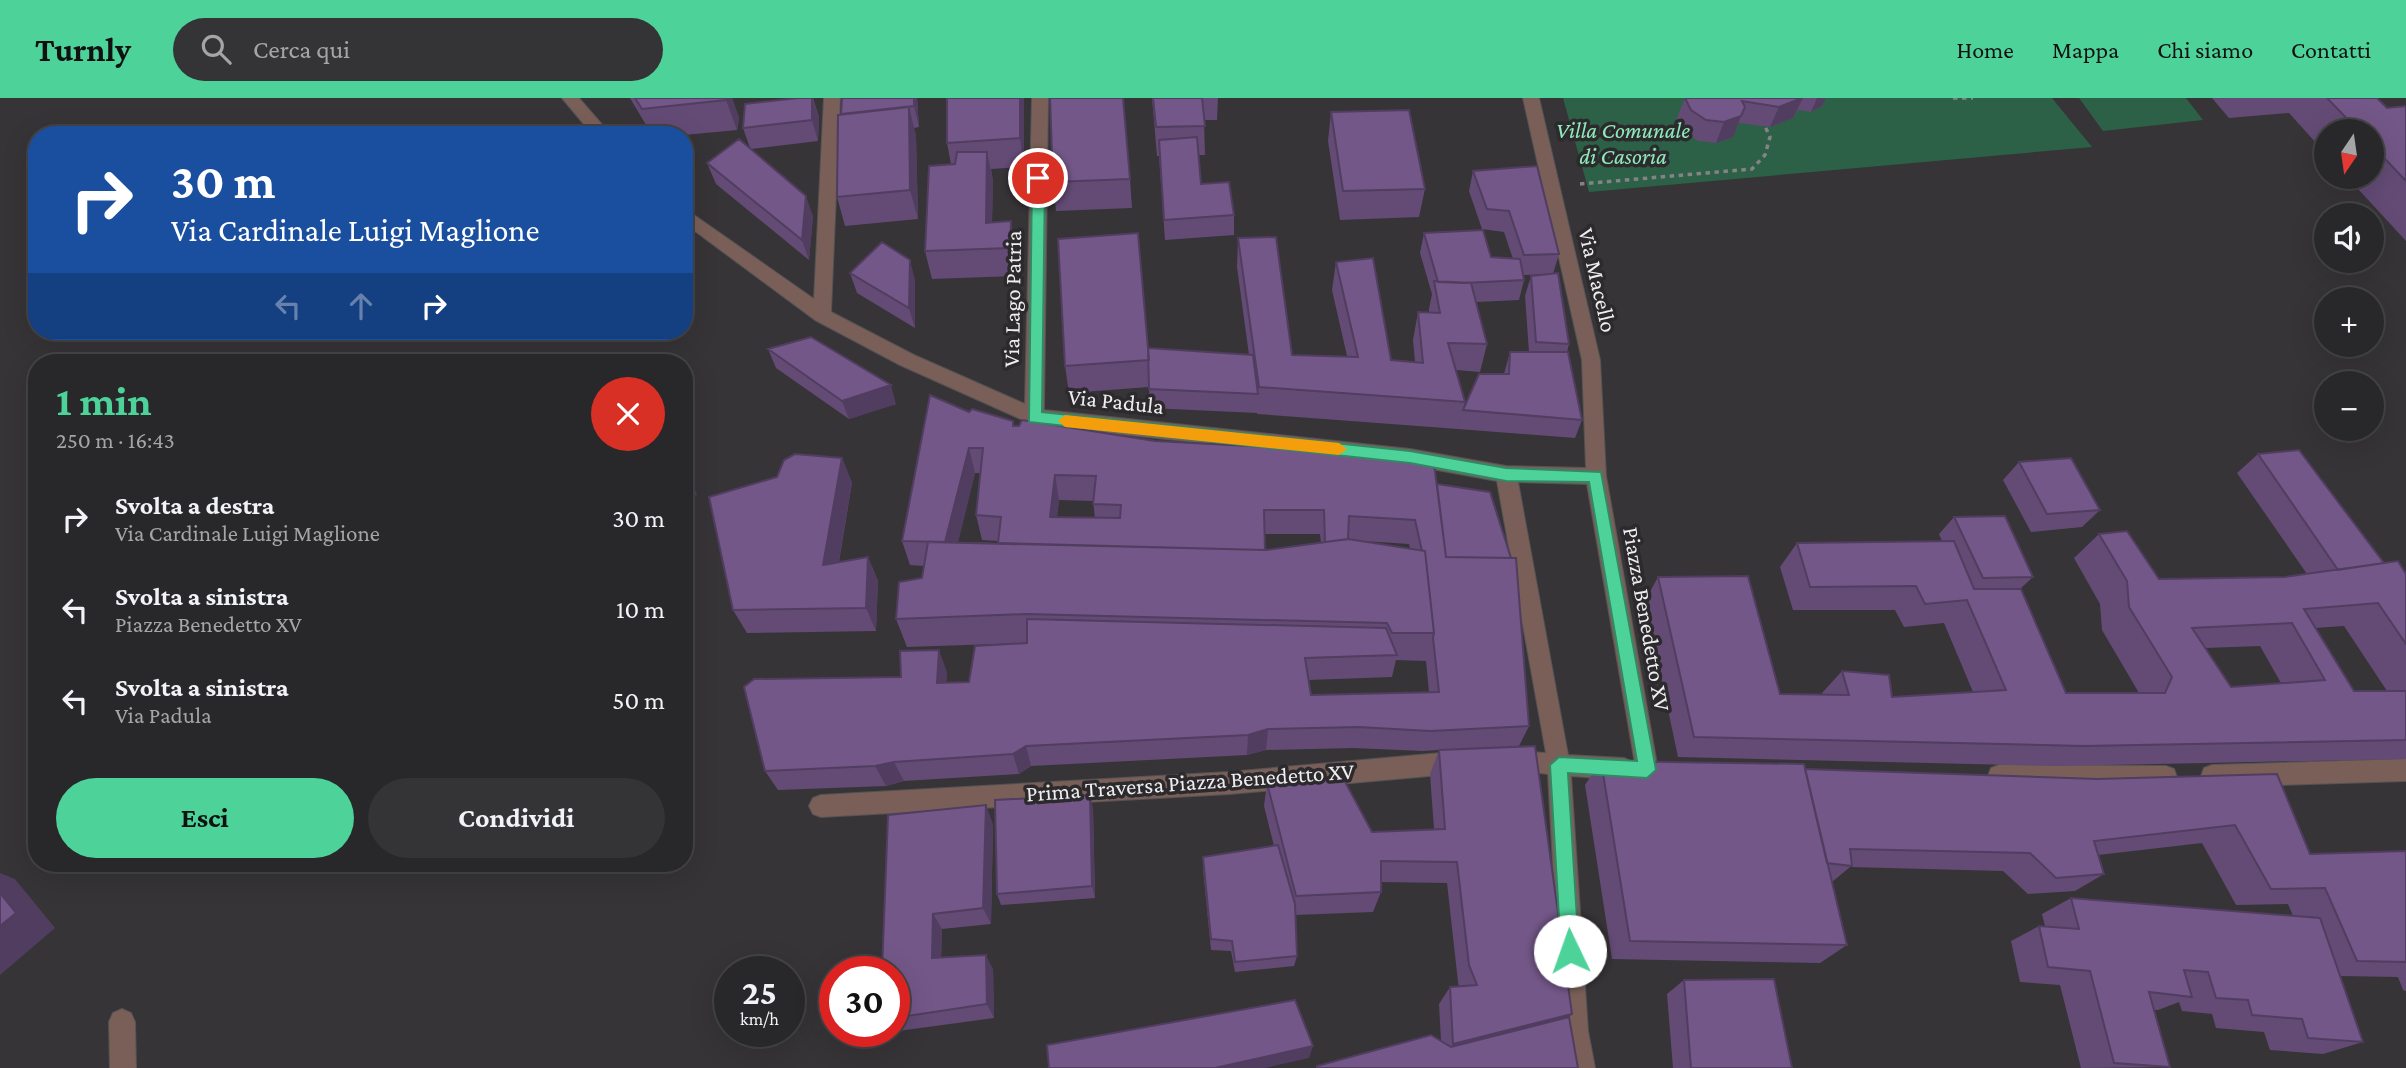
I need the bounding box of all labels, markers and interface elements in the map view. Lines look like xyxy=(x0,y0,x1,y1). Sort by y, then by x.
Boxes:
search box xyxy=(173,18,663,81)
icon: search xyxy=(197,30,235,68)
text: Turnly xyxy=(35,31,131,68)
text: Cerca qui xyxy=(253,35,350,64)
text: Home xyxy=(1956,36,2014,63)
text: Mappa xyxy=(2052,36,2119,63)
text: Chi siamo xyxy=(2157,36,2253,63)
text: Contatti xyxy=(2291,36,2371,63)
park label: Villa Comunale di Casoria xyxy=(1556,117,1690,169)
north arrow xyxy=(2314,119,2384,189)
map controls xyxy=(2314,119,2384,441)
pin xyxy=(1008,148,1068,208)
icon: right xyxy=(56,154,147,245)
text: 30 m xyxy=(171,154,276,209)
icon: arrive xyxy=(1019,159,1057,197)
button: sound xyxy=(2314,203,2384,273)
text: Via Cardinale Luigi Maglione xyxy=(171,212,540,248)
street label: Via Macello xyxy=(1573,225,1623,335)
street label: Via Lago Patria xyxy=(998,230,1026,368)
icon: left xyxy=(269,287,307,325)
icon: ahead xyxy=(342,287,380,325)
icon: right xyxy=(415,287,453,325)
button: + xyxy=(2314,287,2384,357)
button: − xyxy=(2314,371,2384,441)
text: 1 min xyxy=(56,377,152,424)
button: close xyxy=(591,377,665,451)
street label: Via Padula xyxy=(1067,383,1166,419)
text: 250 m · 16:43 xyxy=(56,427,175,453)
text: Svolta a destra xyxy=(115,491,274,520)
icon: right xyxy=(56,500,94,538)
text: 30 m xyxy=(612,504,665,533)
text: Via Cardinale Luigi Maglione xyxy=(115,520,380,546)
street label: Piazza Benedetto XV xyxy=(1618,525,1676,714)
text: Svolta a sinistra xyxy=(115,582,289,611)
icon: left xyxy=(56,591,94,629)
text: 10 m xyxy=(616,595,665,624)
text: Piazza Benedetto XV xyxy=(115,611,302,637)
text: Svolta a sinistra xyxy=(115,673,289,702)
icon: left xyxy=(56,682,94,720)
text: 50 m xyxy=(612,686,665,715)
text: Via Padula xyxy=(115,702,212,728)
street label: Prima Traversa Piazza Benedetto XV xyxy=(1025,757,1356,806)
button: Esci xyxy=(56,778,354,858)
button: Condividi xyxy=(368,778,665,858)
position arrow xyxy=(1533,914,1607,988)
speed limit sign: 30 xyxy=(819,956,910,1047)
text: 25 xyxy=(742,973,777,1012)
text: km/h xyxy=(740,1009,779,1029)

